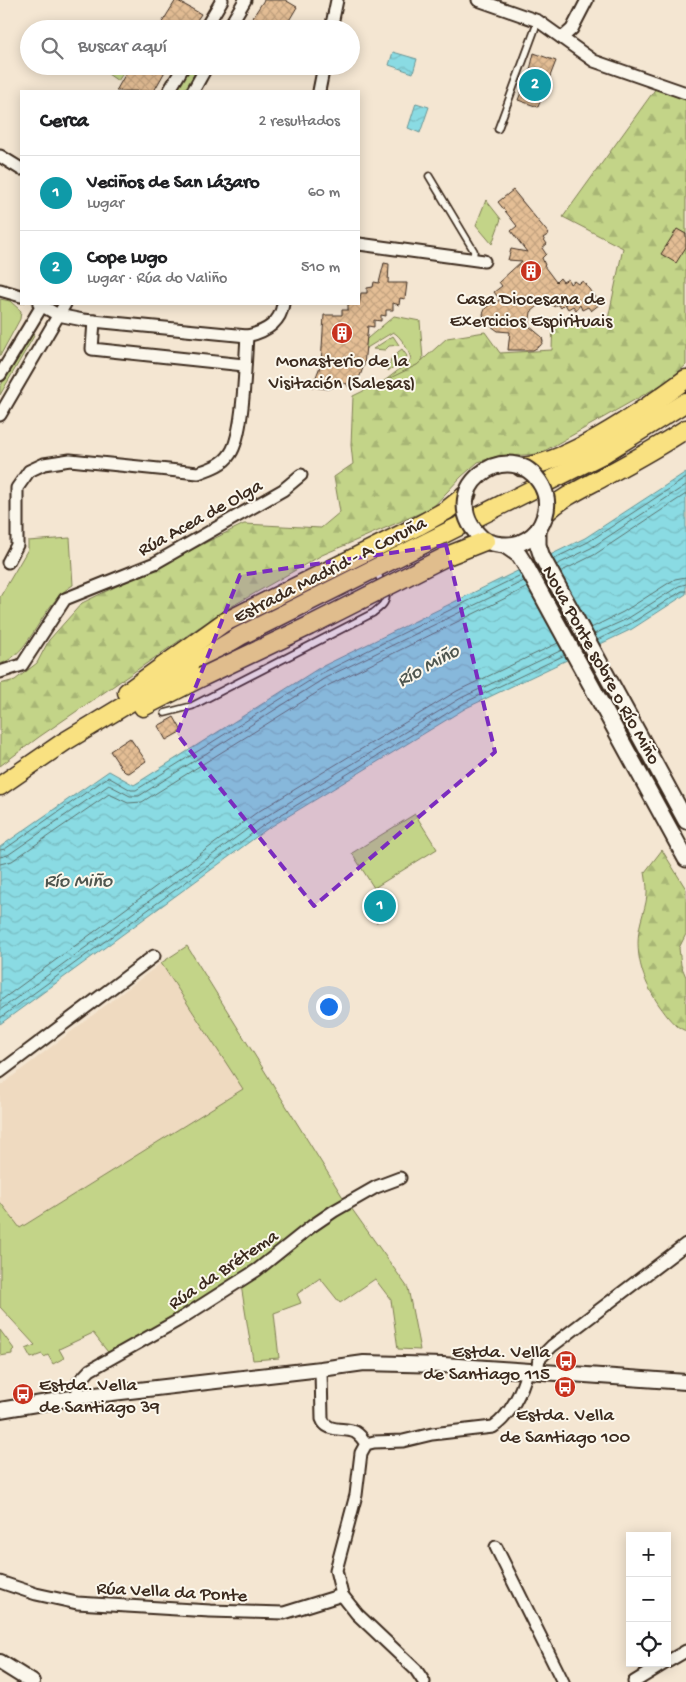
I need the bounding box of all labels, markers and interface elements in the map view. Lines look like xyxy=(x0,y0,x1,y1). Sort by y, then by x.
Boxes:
search box xyxy=(20,20,360,75)
icon: search xyxy=(38,34,66,62)
text: Buscar aquí xyxy=(78,36,167,59)
pin: 2 xyxy=(519,66,551,104)
text: Cerca xyxy=(40,110,88,135)
text: 2 resultados xyxy=(259,113,340,132)
text: Veciños de San Lázaro xyxy=(87,172,260,195)
text: 1 xyxy=(53,184,59,203)
text: 60 m xyxy=(308,184,340,203)
text: Lugar xyxy=(87,195,124,214)
text: Cope Lugo xyxy=(87,247,167,270)
text: 2 xyxy=(52,259,60,278)
text: 510 m xyxy=(301,259,340,278)
building icon: Casa Diocesana de Exercicios Espirituais xyxy=(519,259,543,283)
text: Lugar · Rúa do Valiño xyxy=(87,270,227,289)
place label: Casa Diocesana de Exercicios Espirituais xyxy=(450,289,613,334)
building icon: Monasterio de la Visitación (Salesas) xyxy=(330,321,354,345)
place label: Monasterio de la Visitación (Salesas) xyxy=(268,351,415,396)
street label: Rúa Acea de Olga xyxy=(134,475,268,563)
street label: Estrada Madrid - A Coruña xyxy=(231,512,432,630)
street label: Nova Ponte sobre o Río Miño xyxy=(536,562,664,769)
water label: Río Miño xyxy=(393,640,465,694)
water label: Río Miño xyxy=(44,871,114,894)
pin: 1 xyxy=(364,887,396,925)
your location xyxy=(316,994,342,1020)
street label: Rúa da Brétema xyxy=(164,1225,285,1316)
place label: Estda. Vella de Santiago 115 xyxy=(423,1342,551,1387)
bus stop icon: Estda. Vella de Santiago 115 xyxy=(554,1349,578,1373)
place label: Estda. Vella de Santiago 39 xyxy=(39,1375,160,1420)
bus stop icon: Estda. Vella de Santiago 100 xyxy=(553,1375,577,1399)
bus stop icon: Estda. Vella de Santiago 39 xyxy=(11,1382,35,1406)
place label: Estda. Vella de Santiago 100 xyxy=(500,1405,631,1450)
map controls xyxy=(626,1532,671,1667)
button: + xyxy=(626,1532,671,1577)
button: − xyxy=(626,1577,671,1622)
street label: Rúa Vella da Ponte xyxy=(96,1578,248,1609)
button: locate xyxy=(626,1622,671,1667)

